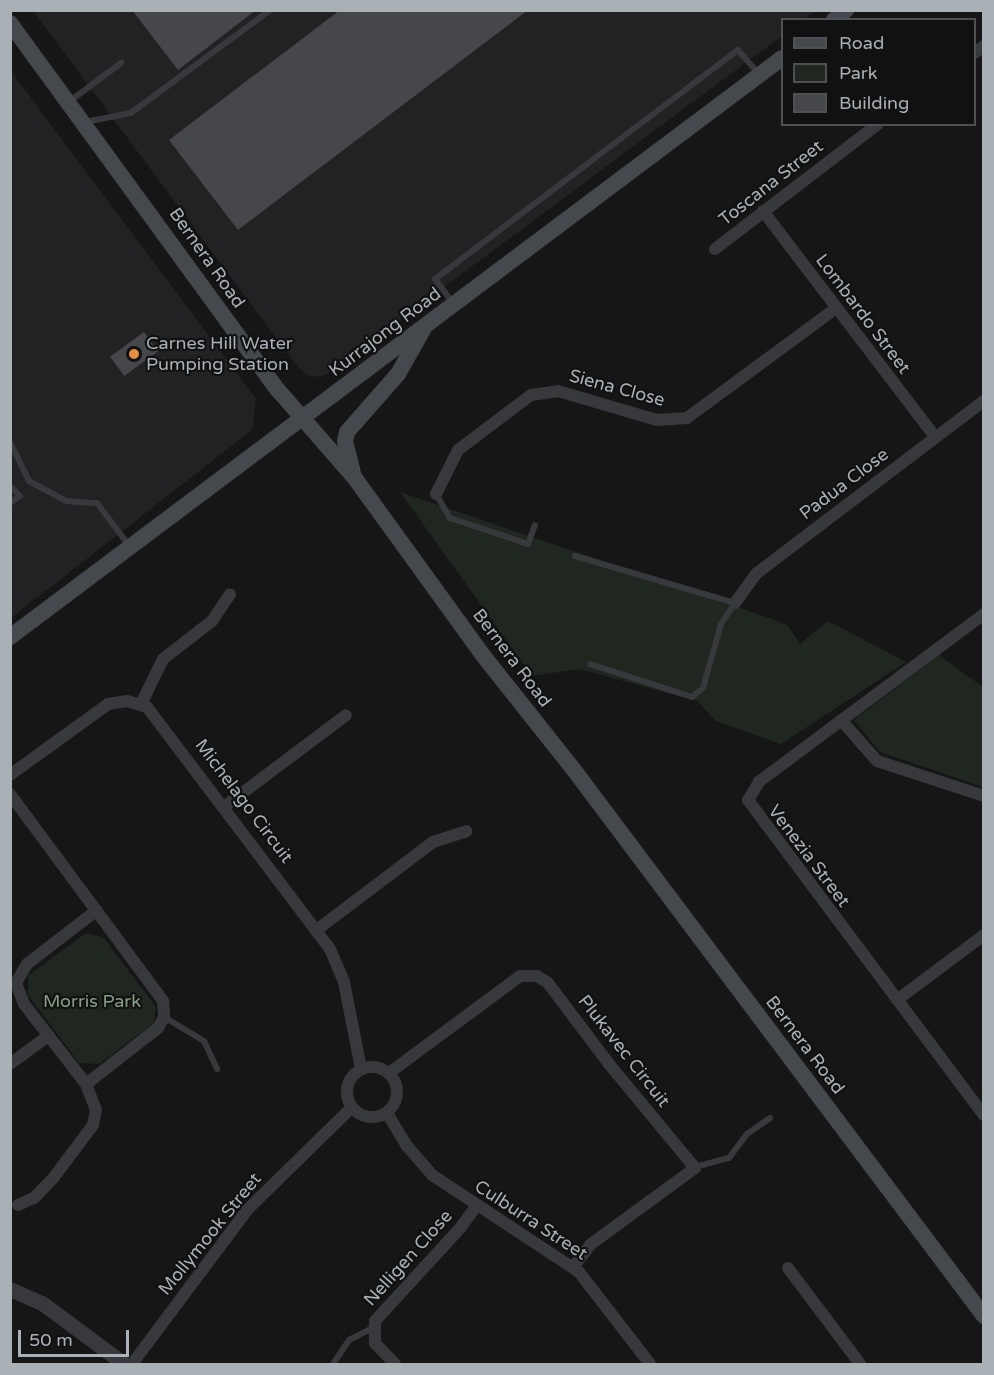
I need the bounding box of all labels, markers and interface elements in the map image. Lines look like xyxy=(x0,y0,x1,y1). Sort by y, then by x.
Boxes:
legend xyxy=(781,18,976,126)
text: Road xyxy=(839,32,884,54)
text: Park xyxy=(839,62,877,84)
text: Building xyxy=(839,92,909,114)
street label: Toscana Street xyxy=(715,136,827,230)
street label: Bernera Road xyxy=(164,204,250,312)
street label: Lombardo Street xyxy=(811,250,915,378)
street label: Kurrajong Road xyxy=(325,283,445,381)
place label: Carnes Hill Water Pumping Station xyxy=(146,333,293,376)
marker: Carnes Hill Water Pumping Station xyxy=(127,347,141,361)
street label: Siena Close xyxy=(567,365,667,411)
street label: Padua Close xyxy=(795,444,893,524)
street label: Bernera Road xyxy=(468,605,556,711)
street label: Michelago Circuit xyxy=(190,735,298,867)
street label: Venezia Street xyxy=(764,801,854,911)
park label: Morris Park xyxy=(43,990,141,1012)
street label: Plukavec Circuit xyxy=(573,991,675,1111)
street label: Bernera Road xyxy=(761,992,849,1098)
street label: Mollymook Street xyxy=(154,1169,266,1299)
street label: Culburra Street xyxy=(471,1176,591,1264)
street label: Nelligen Close xyxy=(359,1206,457,1310)
scale bar xyxy=(21,1318,132,1356)
text: 50 m xyxy=(29,1329,73,1351)

